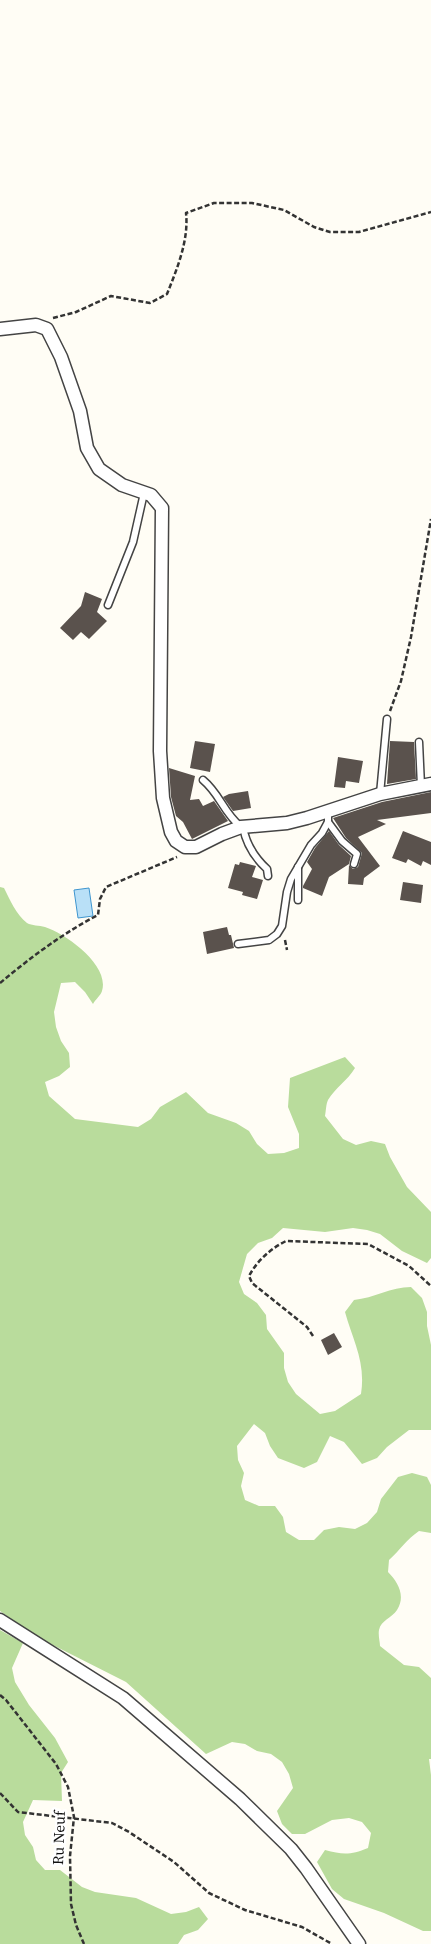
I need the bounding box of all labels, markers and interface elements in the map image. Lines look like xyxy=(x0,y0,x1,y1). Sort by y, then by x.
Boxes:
street label: Ru Neuf xyxy=(47,1809,70,1866)

